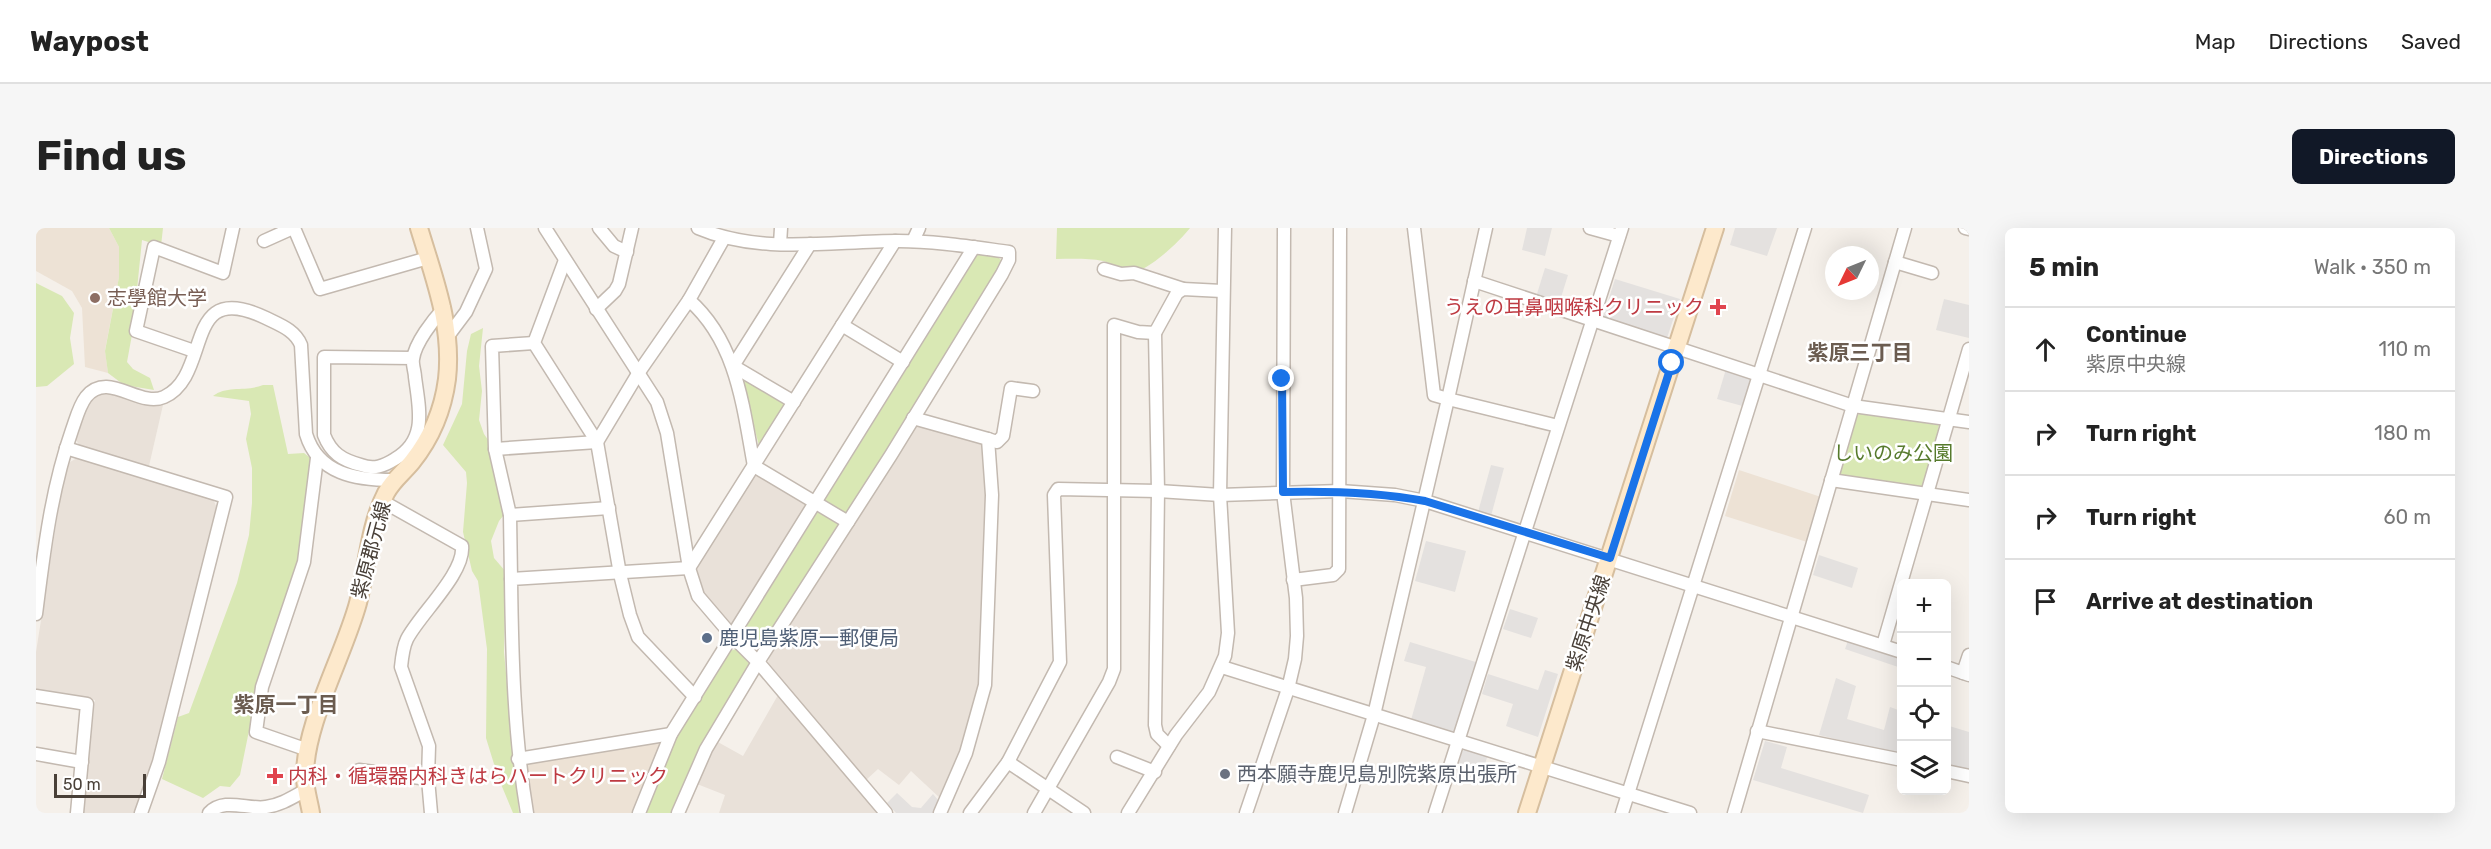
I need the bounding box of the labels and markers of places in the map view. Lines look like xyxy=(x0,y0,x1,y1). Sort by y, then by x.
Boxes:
place label: 志學館大学 xyxy=(107,286,207,310)
marker: 志學館大学 xyxy=(88,291,102,305)
place label: うえの耳鼻咽喉科クリニック xyxy=(1444,295,1704,319)
marker: うえの耳鼻咽喉科クリニック xyxy=(1709,298,1727,316)
place label: 鹿児島紫原一郵便局 xyxy=(719,626,899,650)
marker: 鹿児島紫原一郵便局 xyxy=(700,631,714,645)
place label: 西本願寺鹿児島別院紫原出張所 xyxy=(1237,762,1517,786)
place label: 内科・循環器内科きはらハートクリニック xyxy=(288,764,668,788)
marker: 内科・循環器内科きはらハートクリニック xyxy=(266,767,284,785)
marker: 西本願寺鹿児島別院紫原出張所 xyxy=(1218,767,1232,781)

